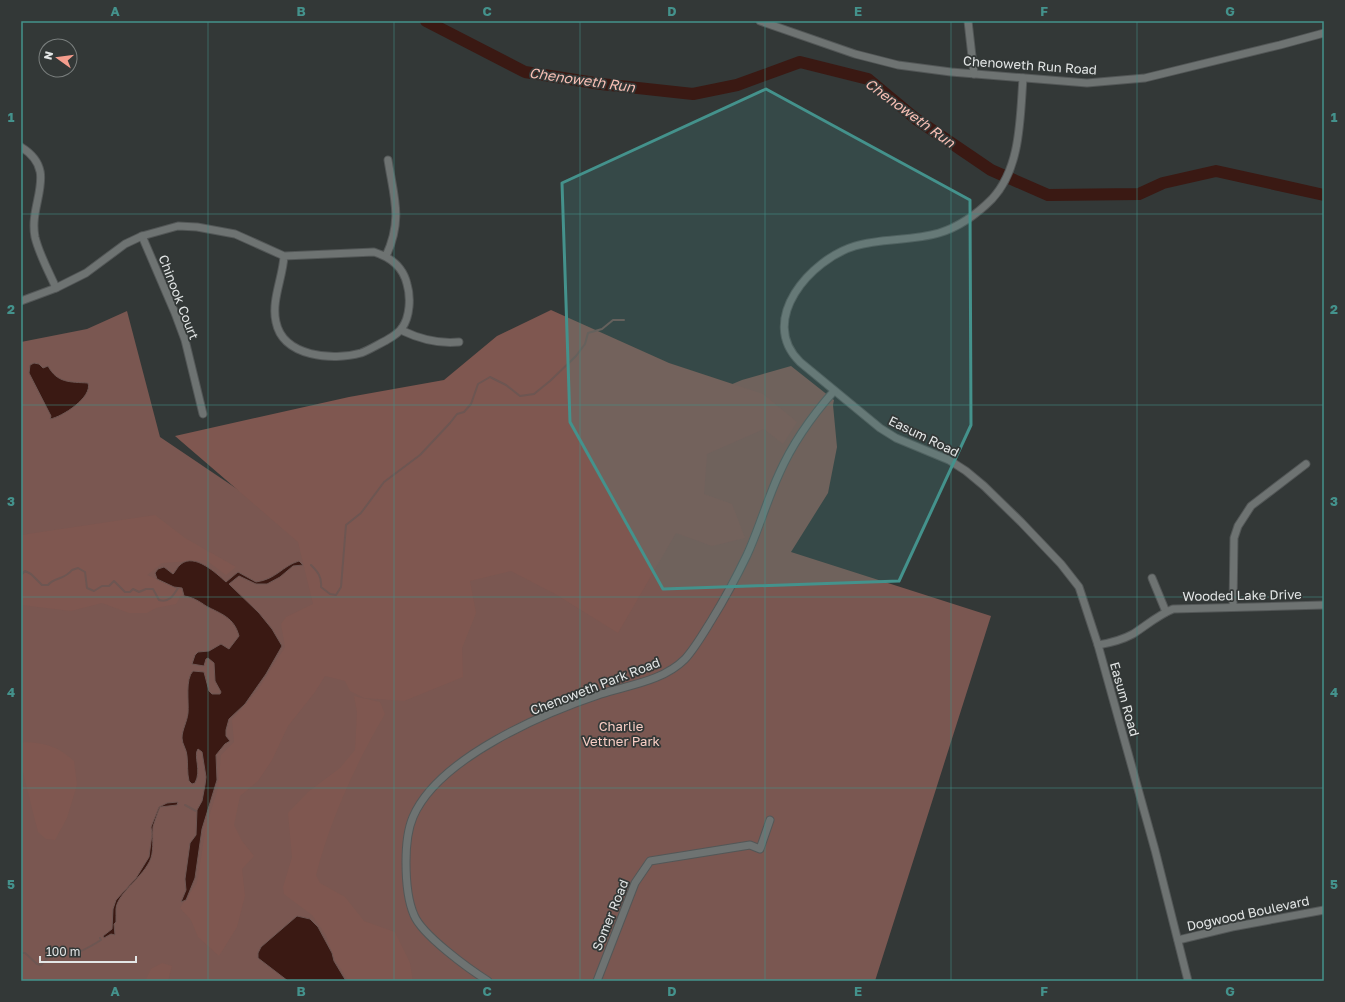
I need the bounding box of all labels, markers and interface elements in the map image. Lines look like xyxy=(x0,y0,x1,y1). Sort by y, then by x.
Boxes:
text: A xyxy=(110,3,120,19)
text: B xyxy=(296,3,306,19)
text: C xyxy=(482,3,492,19)
text: D xyxy=(667,3,677,19)
text: E xyxy=(854,3,862,19)
text: F xyxy=(1040,3,1048,19)
text: G xyxy=(1225,3,1235,19)
north arrow xyxy=(38,38,78,78)
text: N xyxy=(40,50,55,61)
street label: Chenoweth Run Road xyxy=(963,52,1097,78)
water label: Chenoweth Run xyxy=(528,64,637,96)
water label: Chenoweth Run xyxy=(862,74,959,152)
text: 1 xyxy=(8,109,15,125)
text: 1 xyxy=(1331,109,1338,125)
street label: Chinook Court xyxy=(155,252,203,342)
text: 2 xyxy=(7,301,15,317)
text: 2 xyxy=(1330,301,1338,317)
street label: Easum Road xyxy=(886,412,962,460)
text: 3 xyxy=(7,493,15,509)
text: 3 xyxy=(1330,493,1338,509)
street label: Wooded Lake Drive xyxy=(1182,586,1302,604)
street label: Chenoweth Park Road xyxy=(528,654,662,718)
street label: Easum Road xyxy=(1107,660,1143,738)
text: 4 xyxy=(7,684,15,700)
text: 4 xyxy=(1330,684,1338,700)
park label: Charlie Vettner Park xyxy=(582,718,661,749)
text: 5 xyxy=(7,876,15,892)
text: 5 xyxy=(1330,876,1338,892)
street label: Somer Road xyxy=(588,877,632,953)
street label: Dogwood Boulevard xyxy=(1185,892,1311,934)
scale bar xyxy=(40,938,136,964)
text: 100 m xyxy=(46,944,80,959)
text: A xyxy=(110,983,120,999)
text: B xyxy=(296,983,306,999)
text: C xyxy=(482,983,492,999)
text: D xyxy=(667,983,677,999)
text: E xyxy=(854,983,862,999)
text: F xyxy=(1040,983,1048,999)
text: G xyxy=(1225,983,1235,999)

